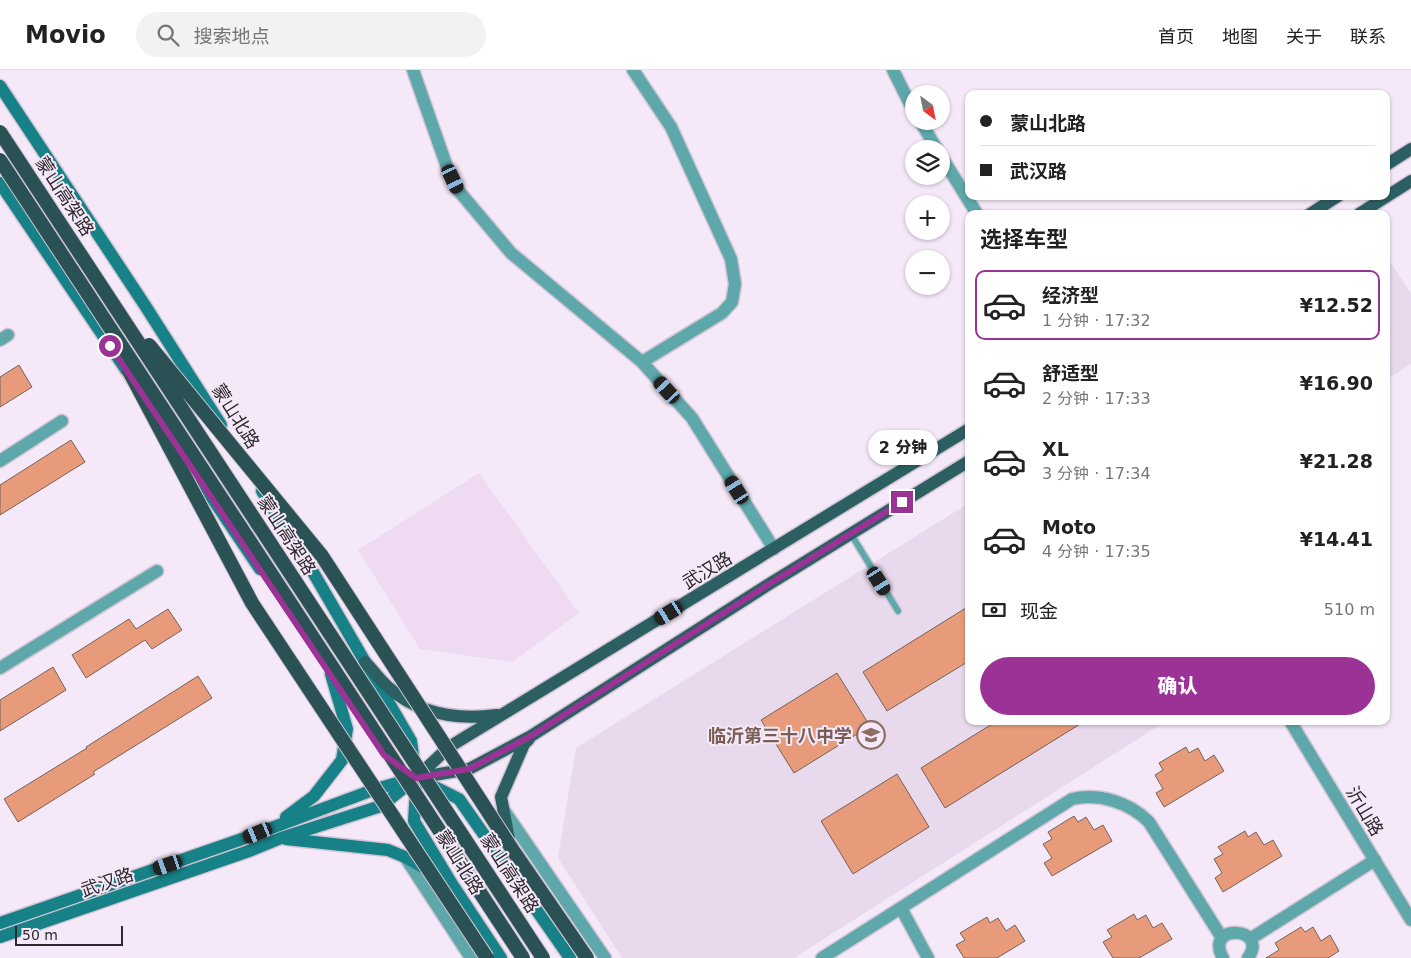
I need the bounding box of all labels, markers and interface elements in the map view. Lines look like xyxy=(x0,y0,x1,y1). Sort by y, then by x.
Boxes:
search box xyxy=(136,12,486,57)
text: Movio xyxy=(25,21,106,49)
icon: search xyxy=(154,21,182,49)
text: 搜索地点 xyxy=(194,25,270,47)
text: 首页 xyxy=(1158,26,1194,47)
text: 地图 xyxy=(1222,26,1258,47)
text: 关于 xyxy=(1286,26,1322,47)
text: 联系 xyxy=(1350,26,1386,47)
north arrow xyxy=(905,85,950,130)
map controls xyxy=(905,85,950,295)
text: 蒙山北路 xyxy=(1010,112,1086,134)
button: layers xyxy=(905,140,950,185)
street label: 蒙山高架路 xyxy=(32,153,98,239)
text: 武汉路 xyxy=(1010,160,1067,182)
car xyxy=(439,162,466,196)
button: + xyxy=(905,195,950,240)
text: 选择车型 xyxy=(980,227,1068,252)
button: − xyxy=(905,250,950,295)
icon: car xyxy=(982,283,1027,328)
text: 经济型 xyxy=(1042,284,1099,306)
text: ¥12.52 xyxy=(1300,294,1373,316)
text: 1 分钟 · 17:32 xyxy=(1042,311,1151,330)
route start xyxy=(99,335,121,357)
icon: car xyxy=(982,361,1027,406)
text: 舒适型 xyxy=(1042,362,1099,384)
text: ¥16.90 xyxy=(1300,372,1373,394)
car xyxy=(651,374,682,406)
street label: 蒙山北路 xyxy=(208,380,264,452)
text: 2 分钟 · 17:33 xyxy=(1042,389,1151,408)
callout: 2 分钟 xyxy=(867,430,937,464)
text: 2 分钟 xyxy=(879,438,927,457)
text: XL xyxy=(1042,438,1069,460)
icon: car xyxy=(982,439,1027,484)
text: ¥21.28 xyxy=(1300,450,1373,472)
text: 3 分钟 · 17:34 xyxy=(1042,464,1151,483)
car xyxy=(722,473,751,507)
route end xyxy=(891,491,913,513)
street label: 蒙山高架路 xyxy=(254,492,320,578)
text: Moto xyxy=(1042,516,1096,538)
icon: car xyxy=(982,517,1027,562)
text: ¥14.41 xyxy=(1300,528,1373,550)
text: 4 分钟 · 17:35 xyxy=(1042,542,1151,561)
street label: 武汉路 xyxy=(678,547,736,593)
car xyxy=(864,564,893,598)
icon: cash xyxy=(980,596,1008,624)
car xyxy=(652,599,685,627)
text: 现金 xyxy=(1020,600,1058,622)
text: 510 m xyxy=(1324,600,1375,619)
button: 确认 xyxy=(980,657,1375,715)
school or university icon: 临沂第三十八中学 xyxy=(856,720,886,750)
place label: 临沂第三十八中学 xyxy=(708,725,852,746)
street label: 沂山路 xyxy=(1342,782,1388,840)
car xyxy=(241,820,274,846)
street label: 蒙山北路 xyxy=(432,826,488,898)
street label: 蒙山高架路 xyxy=(477,830,543,916)
car xyxy=(151,853,184,877)
street label: 武汉路 xyxy=(78,863,136,901)
scale bar xyxy=(15,923,122,946)
text: 50 m xyxy=(22,927,58,943)

